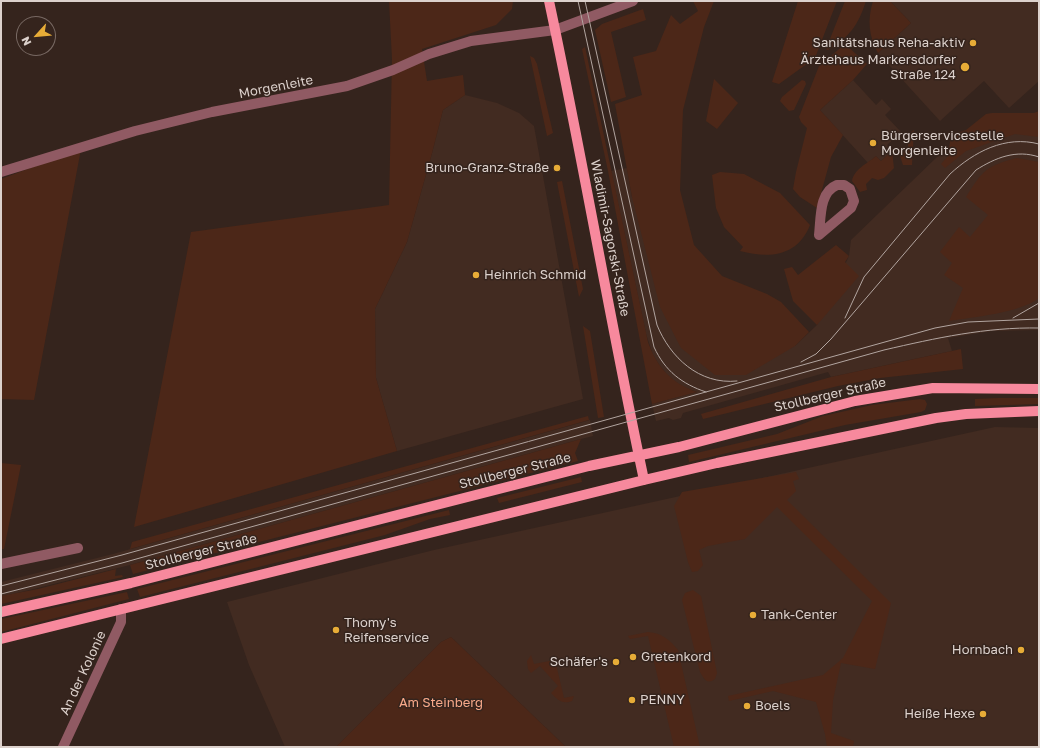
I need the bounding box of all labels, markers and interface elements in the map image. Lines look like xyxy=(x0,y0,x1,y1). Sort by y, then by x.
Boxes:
north arrow xyxy=(16,16,56,56)
text: N xyxy=(18,35,33,48)
place label: Sanitätshaus Reha-aktiv xyxy=(813,35,965,51)
marker: Sanitätshaus Reha-aktiv xyxy=(968,38,978,48)
place label: Ärztehaus Markersdorfer Straße 124 xyxy=(801,52,956,83)
marker: Ärztehaus Markersdorfer Straße 124 xyxy=(959,61,971,73)
street label: Morgenleite xyxy=(238,72,314,102)
place label: Bürgerservicestelle Morgenleite xyxy=(881,128,1004,159)
marker: Bürgerservicestelle Morgenleite xyxy=(868,138,878,148)
street label: Wladimir-Sagorski-Straße xyxy=(587,158,633,318)
place label: Bruno-Granz-Straße xyxy=(425,160,549,176)
marker: Bruno-Granz-Straße xyxy=(552,163,562,173)
place label: Heinrich Schmid xyxy=(484,267,586,283)
marker: Heinrich Schmid xyxy=(471,270,481,280)
street label: Stollberger Straße xyxy=(773,375,887,415)
street label: Stollberger Straße xyxy=(458,450,572,492)
street label: Stollberger Straße xyxy=(144,531,258,573)
place label: Tank-Center xyxy=(761,607,837,623)
marker: Tank-Center xyxy=(748,610,758,620)
place label: Thomy's Reifenservice xyxy=(344,615,429,646)
marker: Thomy's Reifenservice xyxy=(331,625,341,635)
street label: An der Kolonie xyxy=(57,628,109,718)
place label: Hornbach xyxy=(952,642,1013,658)
marker: Hornbach xyxy=(1016,645,1026,655)
place label: Gretenkord xyxy=(641,649,711,665)
marker: Gretenkord xyxy=(628,652,638,662)
place label: Schäfer's xyxy=(550,654,608,670)
marker: Schäfer's xyxy=(611,657,621,667)
place label: PENNY xyxy=(640,692,685,708)
park label: Am Steinberg xyxy=(399,695,483,711)
marker: PENNY xyxy=(627,695,637,705)
place label: Boels xyxy=(755,698,790,714)
marker: Boels xyxy=(742,701,752,711)
place label: Heiße Hexe xyxy=(904,706,975,722)
marker: Heiße Hexe xyxy=(978,709,988,719)

